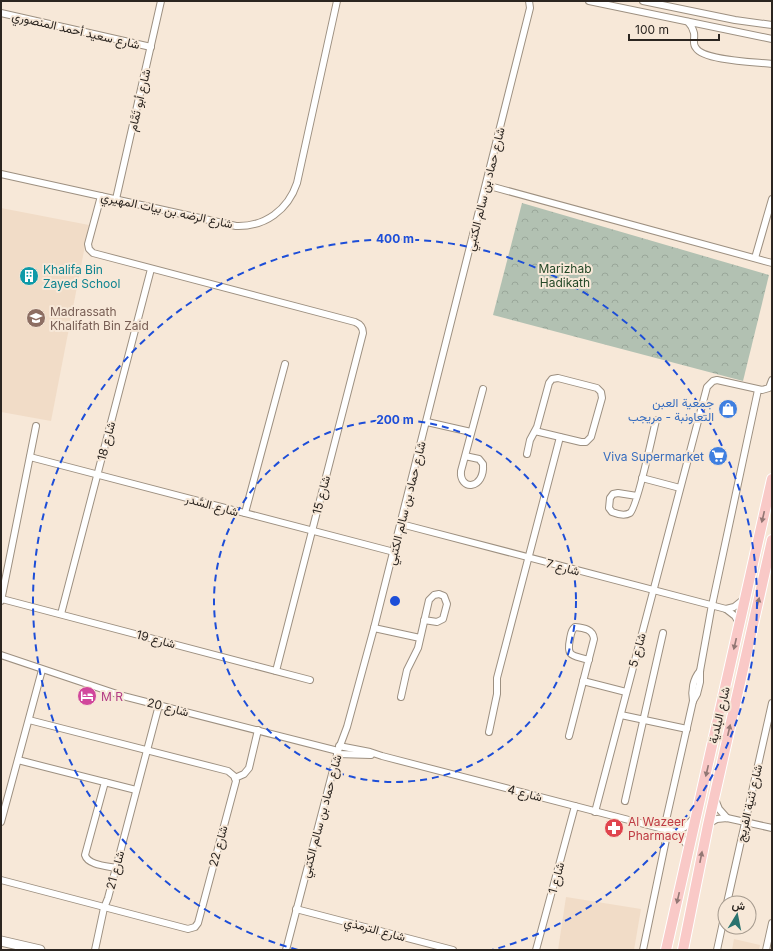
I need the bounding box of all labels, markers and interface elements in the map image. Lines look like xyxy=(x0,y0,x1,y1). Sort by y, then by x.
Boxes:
street label: شارع سعيد أحمد المنصوري xyxy=(10,8,141,55)
scale bar xyxy=(629,16,719,42)
text: 100 m xyxy=(635,22,669,37)
street label: شارع أبو تَمَّام xyxy=(125,67,155,133)
street label: شارع حماد بن سالم الكتبي xyxy=(462,126,511,253)
street label: شارع الرضه بن بيات المهيري xyxy=(99,189,234,234)
text: 400 m xyxy=(376,231,414,246)
park label: Marizhab Hadikath xyxy=(539,261,592,290)
place label: Khalifa Bin Zayed School xyxy=(43,262,120,291)
building icon: Khalifa Bin Zayed School xyxy=(18,265,40,287)
place label: Madrassath Khalifath Bin Zaid xyxy=(50,304,149,333)
school or university icon: Madrassath Khalifath Bin Zaid xyxy=(25,307,47,329)
place label: جمعية العبن التعاونبة - مريجب xyxy=(628,395,714,425)
shop icon: جمعية العبن التعاونبة - مريجب xyxy=(717,398,739,420)
text: 200 m xyxy=(376,412,414,427)
street label: شارع 18 xyxy=(94,420,120,463)
street label: شارع حماد بن سالم الكتبي xyxy=(383,440,432,567)
supermarket icon: Viva Supermarket xyxy=(707,445,729,467)
place label: Viva Supermarket xyxy=(603,449,704,464)
street label: شارع 15 xyxy=(309,474,335,517)
street label: شارع السَّدر xyxy=(182,490,240,521)
one-way arrow xyxy=(760,511,766,523)
street label: شارع 7 xyxy=(544,555,582,581)
centre of rings xyxy=(388,594,402,608)
one-way arrow xyxy=(755,597,761,609)
street label: شارع 19 xyxy=(134,627,177,653)
street label: شارع 5 xyxy=(625,631,651,669)
one-way arrow xyxy=(732,638,738,650)
hotel icon: M R xyxy=(76,685,98,707)
street label: شارع البلدية xyxy=(705,685,735,745)
place label: M R xyxy=(101,689,123,704)
street label: شارع 20 xyxy=(145,695,190,721)
one-way arrow xyxy=(727,724,733,736)
street label: شارع حماد بن سالم الكتبي xyxy=(297,753,348,880)
street label: شارع ثنية الفريج xyxy=(733,763,767,844)
one-way arrow xyxy=(703,765,709,777)
street label: شارع 4 xyxy=(506,781,544,806)
place label: Al Wazeer Pharmacy xyxy=(628,814,686,843)
pharmacy icon: Al Wazeer Pharmacy xyxy=(603,817,625,839)
street label: شارع 22 xyxy=(205,824,233,869)
street label: شارع 21 xyxy=(103,849,129,892)
one-way arrow xyxy=(699,851,705,863)
street label: شارع 1 xyxy=(545,860,569,896)
one-way arrow xyxy=(675,892,681,904)
north arrow xyxy=(717,895,757,935)
text: ش xyxy=(731,897,746,913)
street label: شارع الترمذي xyxy=(342,914,407,947)

